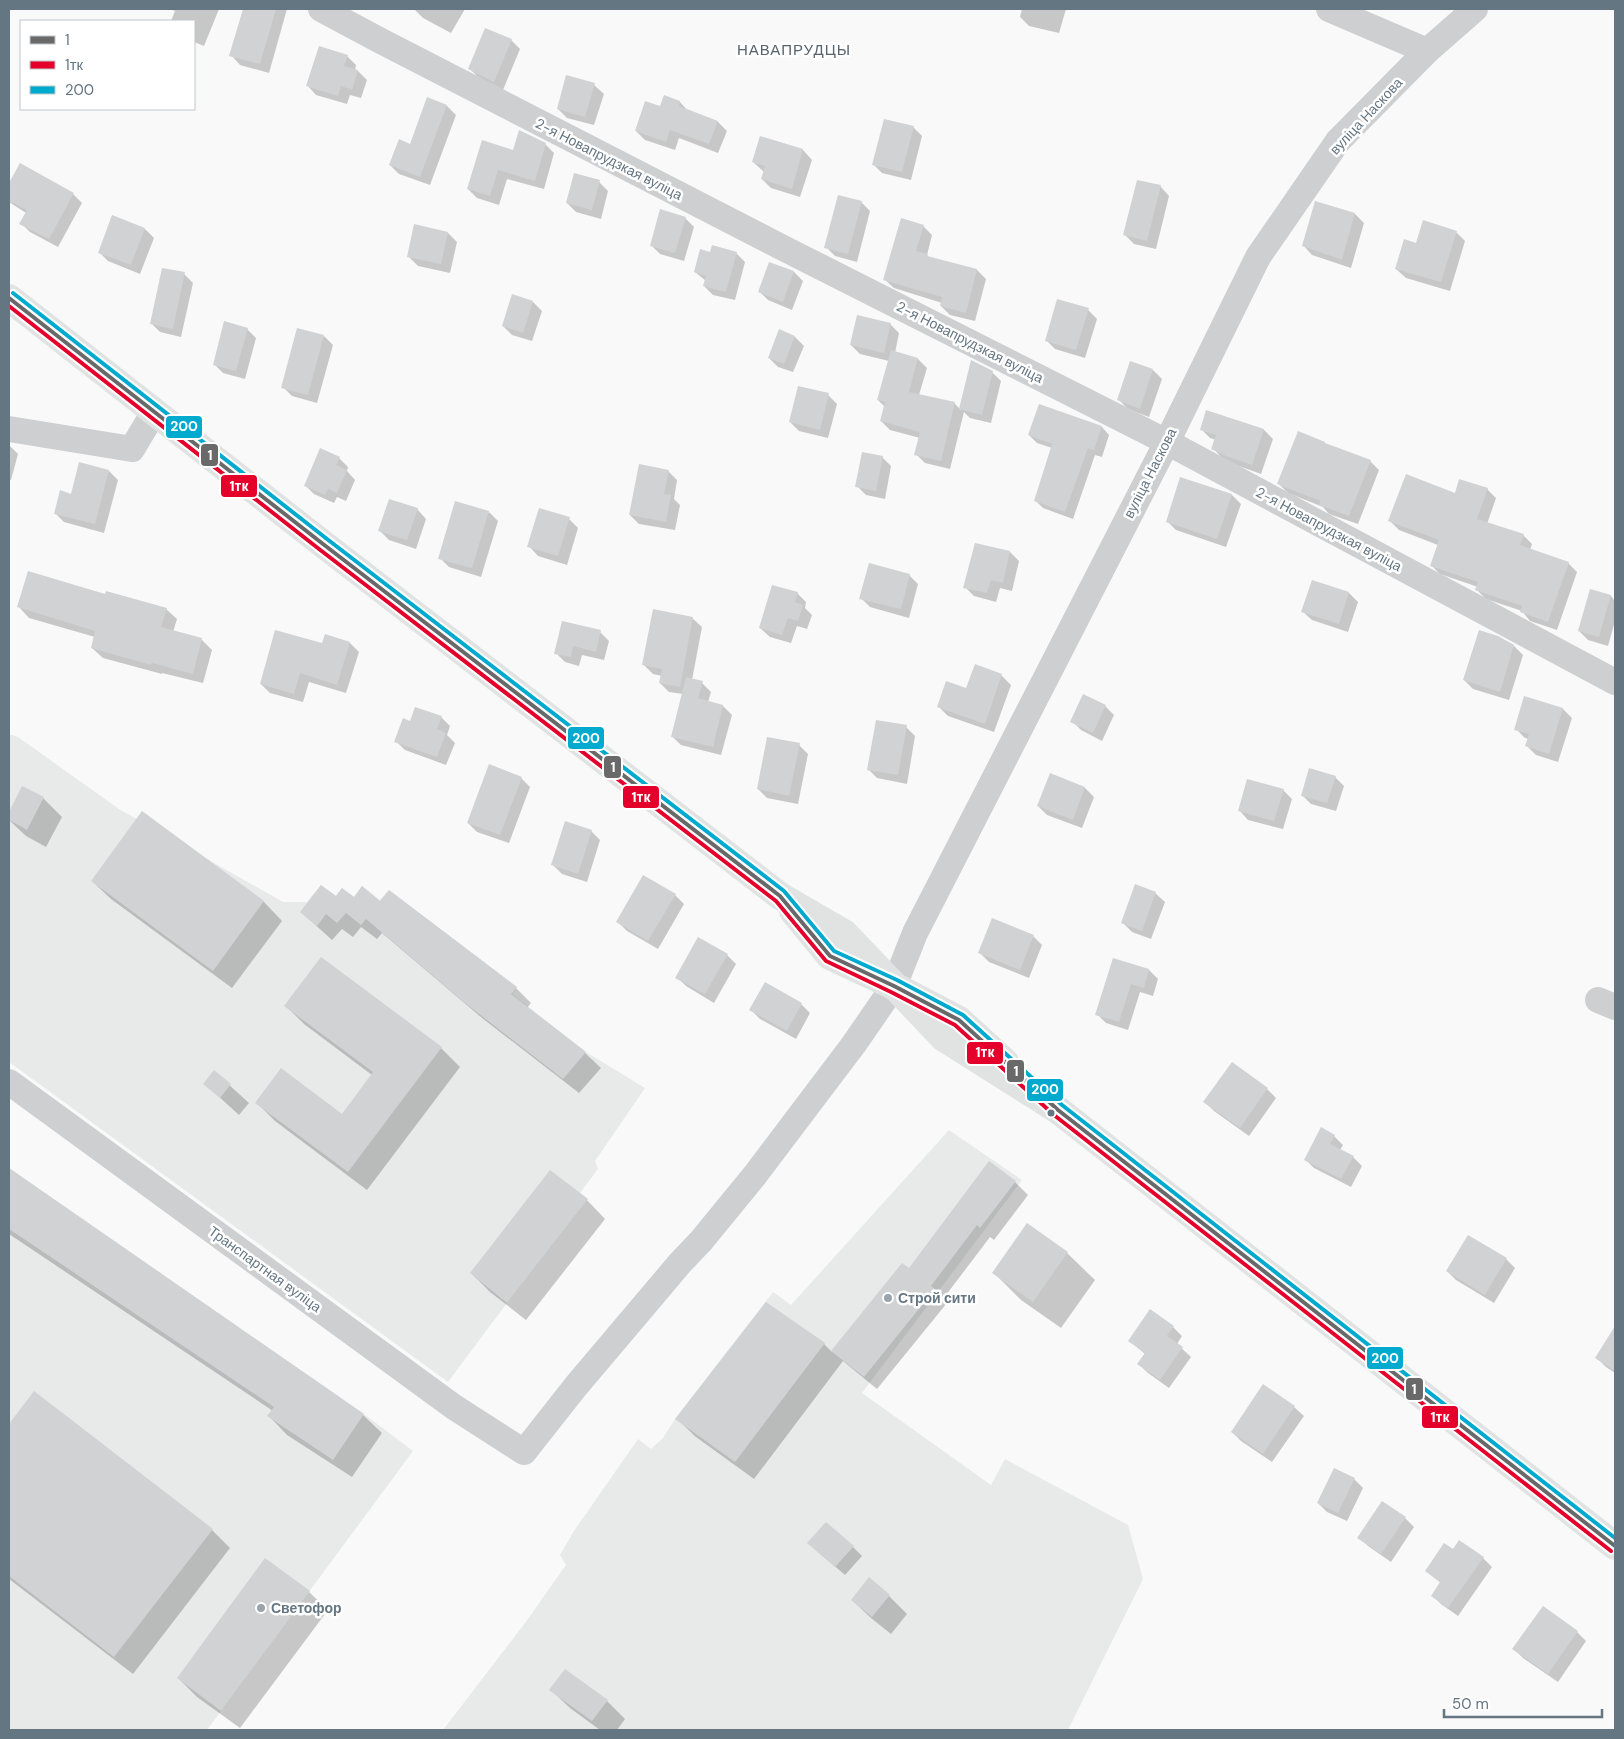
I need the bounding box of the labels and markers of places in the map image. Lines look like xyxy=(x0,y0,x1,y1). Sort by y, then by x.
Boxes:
unlabelled marker xyxy=(1046,1108,1056,1118)
place label: Строй сити xyxy=(898,1289,976,1307)
marker: Строй сити xyxy=(882,1292,894,1304)
place label: Светофор xyxy=(271,1599,342,1617)
marker: Светофор xyxy=(255,1602,267,1614)

